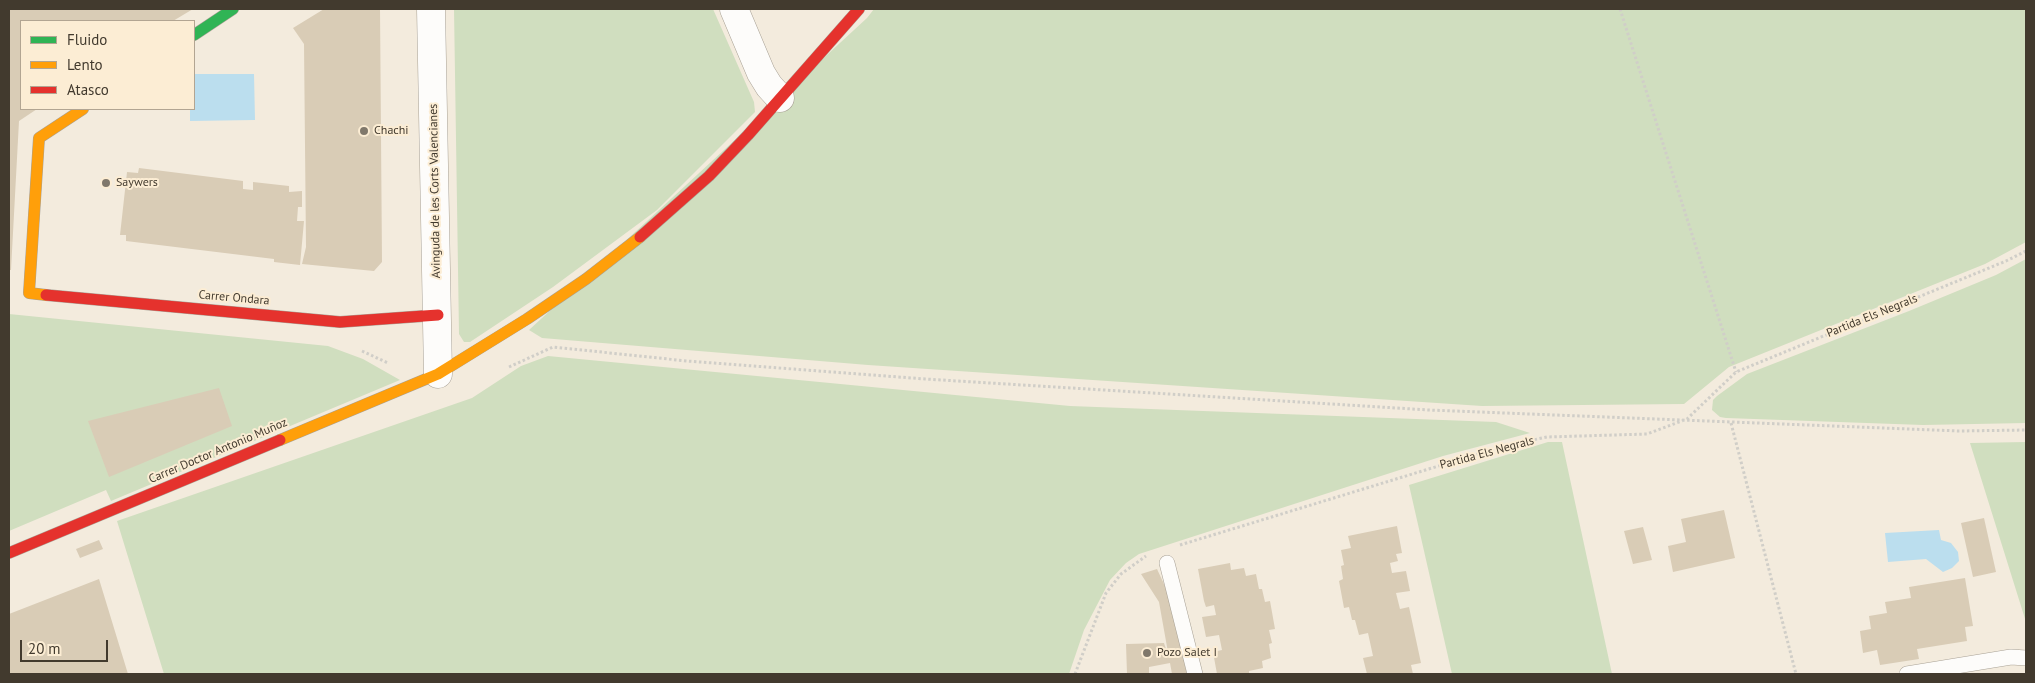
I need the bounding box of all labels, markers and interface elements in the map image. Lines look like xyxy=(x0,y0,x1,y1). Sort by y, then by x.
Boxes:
legend xyxy=(20,20,195,110)
text: Fluido xyxy=(67,30,107,49)
text: Lento xyxy=(67,55,103,74)
text: Atasco xyxy=(67,80,109,99)
street label: Avinguda de les Corts Valencianes xyxy=(426,104,444,278)
place label: Chachi xyxy=(374,124,409,138)
marker: Chachi xyxy=(358,125,370,137)
place label: Saywers xyxy=(116,176,158,190)
marker: Saywers xyxy=(100,177,112,189)
street label: Carrer Ondara xyxy=(198,288,270,308)
street label: Partida Els Negrals xyxy=(1824,291,1920,341)
street label: Carrer Doctor Antonio Muñoz xyxy=(147,415,289,487)
street label: Partida Els Negrals xyxy=(1438,434,1536,472)
scale bar xyxy=(22,630,110,662)
text: 20 m xyxy=(28,639,61,658)
place label: Pozo Salet I xyxy=(1157,646,1217,660)
marker: Pozo Salet I xyxy=(1141,647,1153,659)

